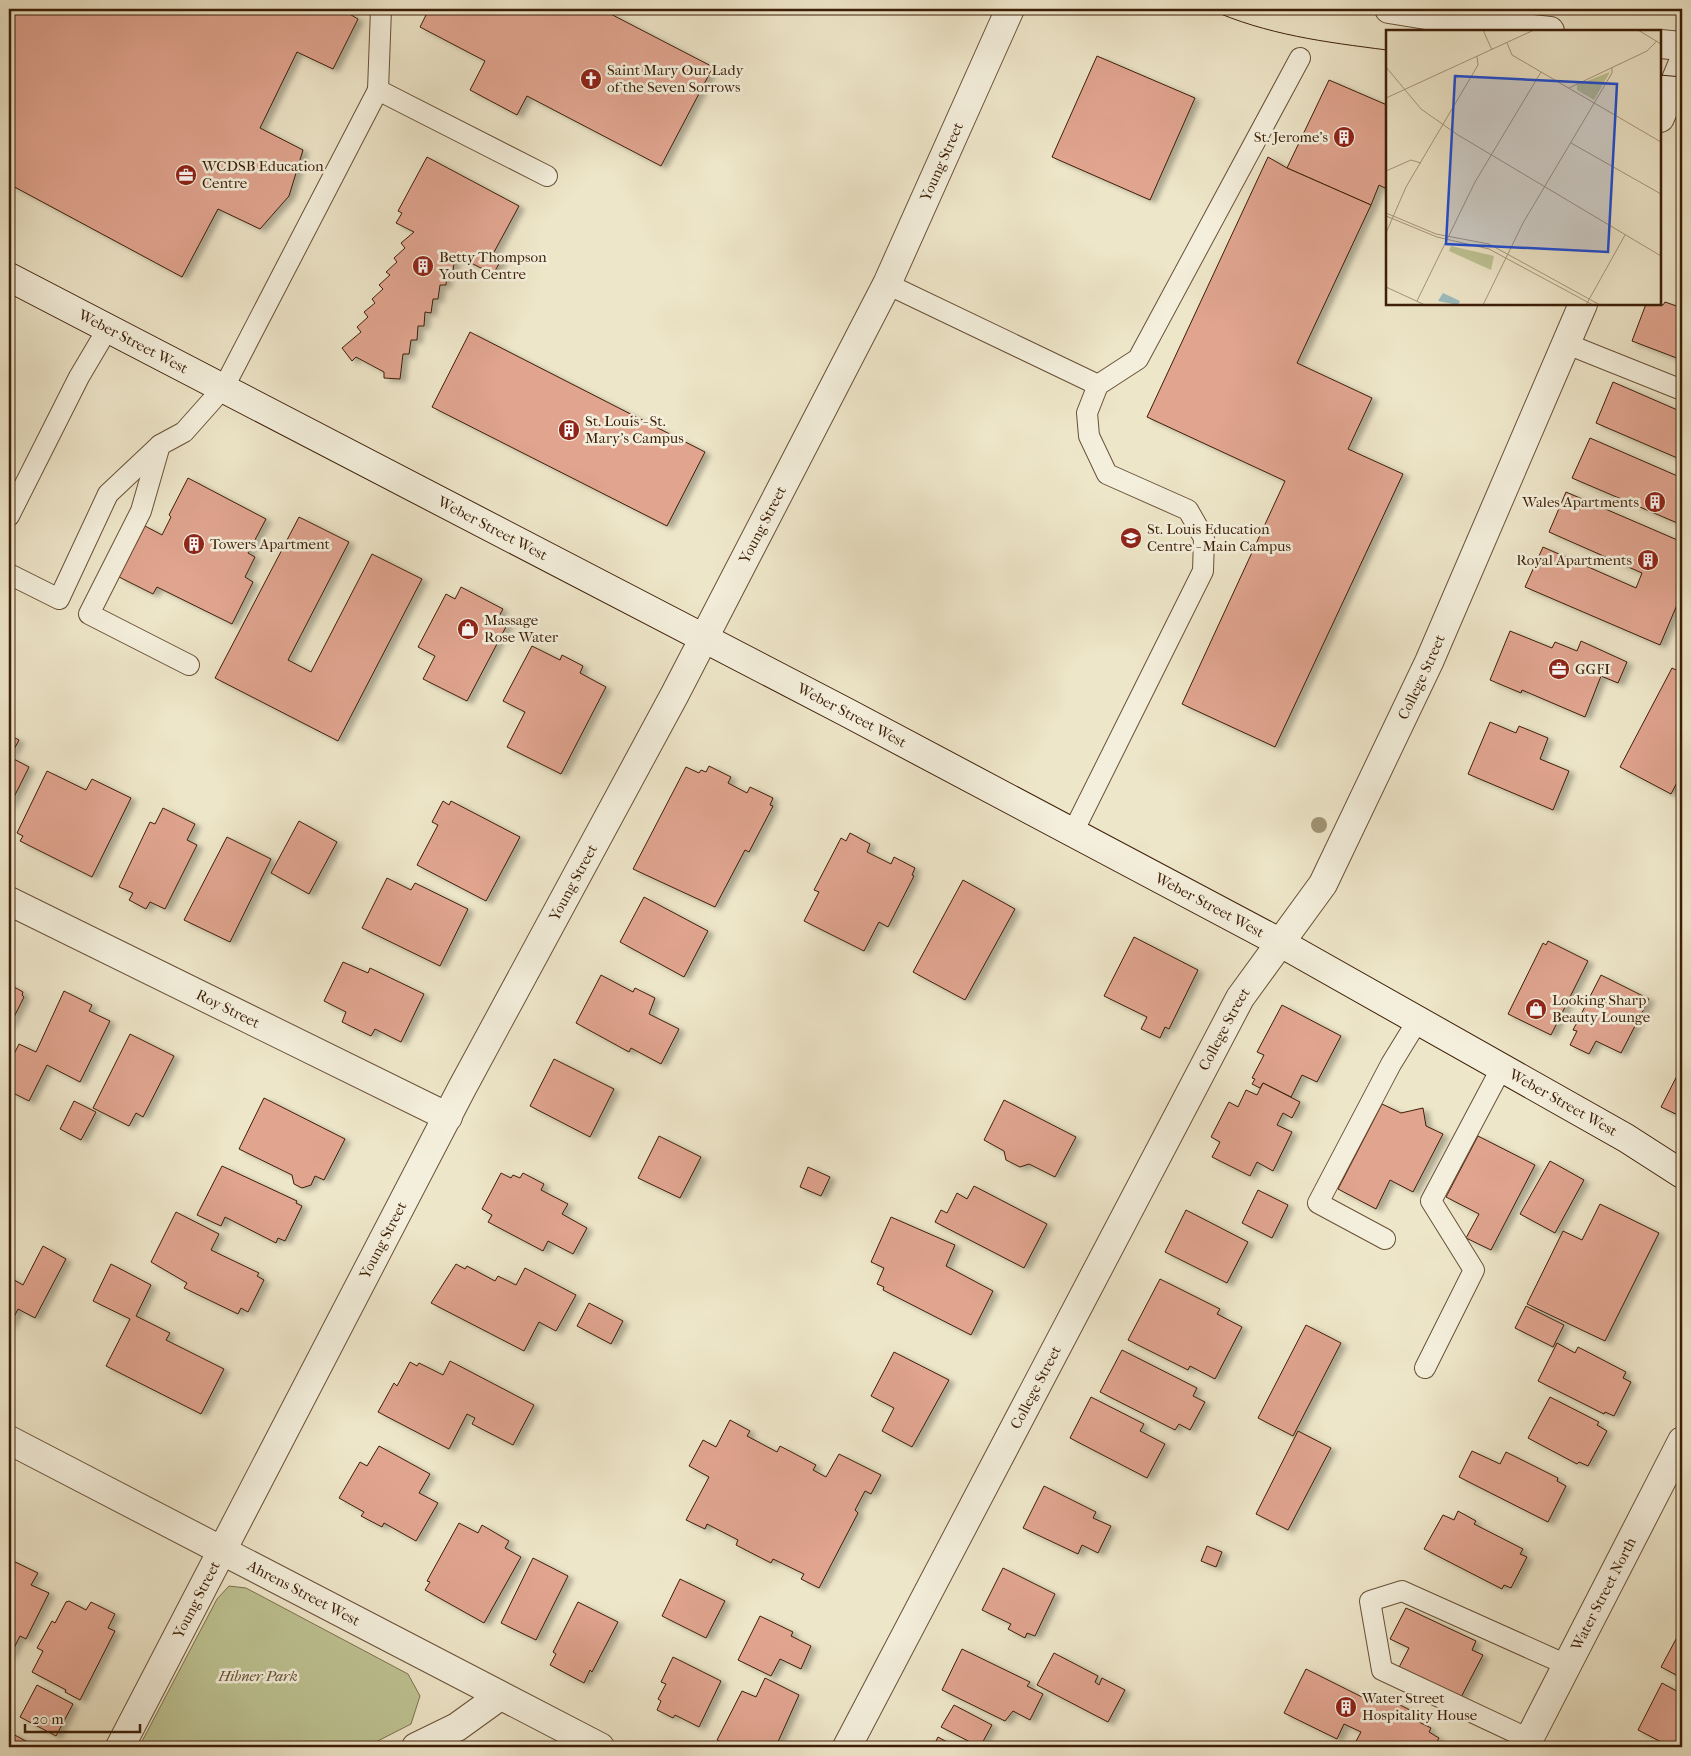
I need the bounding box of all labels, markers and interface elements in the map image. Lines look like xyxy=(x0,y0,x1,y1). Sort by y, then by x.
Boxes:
inset map xyxy=(1386,30,1661,305)
place label: Saint Mary Our Lady of the Seven Sorrows xyxy=(607,61,744,96)
church icon: Saint Mary Our Lady of the Seven Sorrows xyxy=(579,67,603,91)
street label: Young Street xyxy=(916,119,967,205)
building icon: St. Jerome's xyxy=(1332,125,1356,149)
place label: St. Jerome's xyxy=(1254,128,1328,146)
place label: WCDSB Education Centre xyxy=(201,157,324,192)
office icon: WCDSB Education Centre xyxy=(174,163,198,187)
place label: Betty Thompson Youth Centre xyxy=(438,248,547,283)
building icon: Betty Thompson Youth Centre xyxy=(411,254,435,278)
street label: Weber Street West xyxy=(75,305,192,378)
place label: St. Louis - St. Mary's Campus xyxy=(585,412,684,447)
building icon: St. Louis - St. Mary's Campus xyxy=(557,418,581,442)
street label: Young Street xyxy=(735,482,790,567)
building icon: Wales Apartments xyxy=(1643,490,1667,514)
street label: Weber Street West xyxy=(434,492,551,565)
place label: Wales Apartments xyxy=(1521,493,1639,511)
place label: St. Louis Education Centre - Main Campus xyxy=(1147,520,1292,555)
school or university icon: St. Louis Education Centre - Main Campus xyxy=(1119,526,1143,550)
building icon: Towers Apartment xyxy=(182,532,206,556)
place label: Towers Apartment xyxy=(210,535,330,553)
building icon: Royal Apartments xyxy=(1636,548,1660,572)
place label: Royal Apartments xyxy=(1516,551,1632,569)
place label: Massage Rose Water xyxy=(484,611,559,646)
shop icon: Massage Rose Water xyxy=(456,617,480,641)
street label: College Street xyxy=(1394,631,1449,722)
office icon: GGFI xyxy=(1547,657,1571,681)
place label: GGFI xyxy=(1575,660,1610,678)
street label: Weber Street West xyxy=(793,679,910,752)
street label: Young Street xyxy=(545,841,601,925)
street label: Weber Street West xyxy=(1151,868,1268,942)
street label: College Street xyxy=(1195,983,1254,1074)
street label: Roy Street xyxy=(193,985,263,1032)
place label: Looking Sharp Beauty Lounge xyxy=(1552,991,1651,1026)
shop icon: Looking Sharp Beauty Lounge xyxy=(1524,997,1548,1021)
street label: Weber Street West xyxy=(1505,1064,1621,1140)
street label: Young Street xyxy=(355,1198,411,1283)
street label: College Street xyxy=(1006,1342,1065,1432)
street label: Water Street North xyxy=(1567,1534,1640,1654)
street label: Ahrens Street West xyxy=(243,1556,363,1630)
street label: Young Street xyxy=(169,1557,224,1642)
park label: Hibner Park xyxy=(217,1667,298,1685)
place label: Water Street Hospitality House xyxy=(1361,1689,1478,1724)
building icon: Water Street Hospitality House xyxy=(1334,1695,1358,1719)
scale bar xyxy=(25,1701,140,1733)
text: 20 m xyxy=(32,1710,64,1728)

